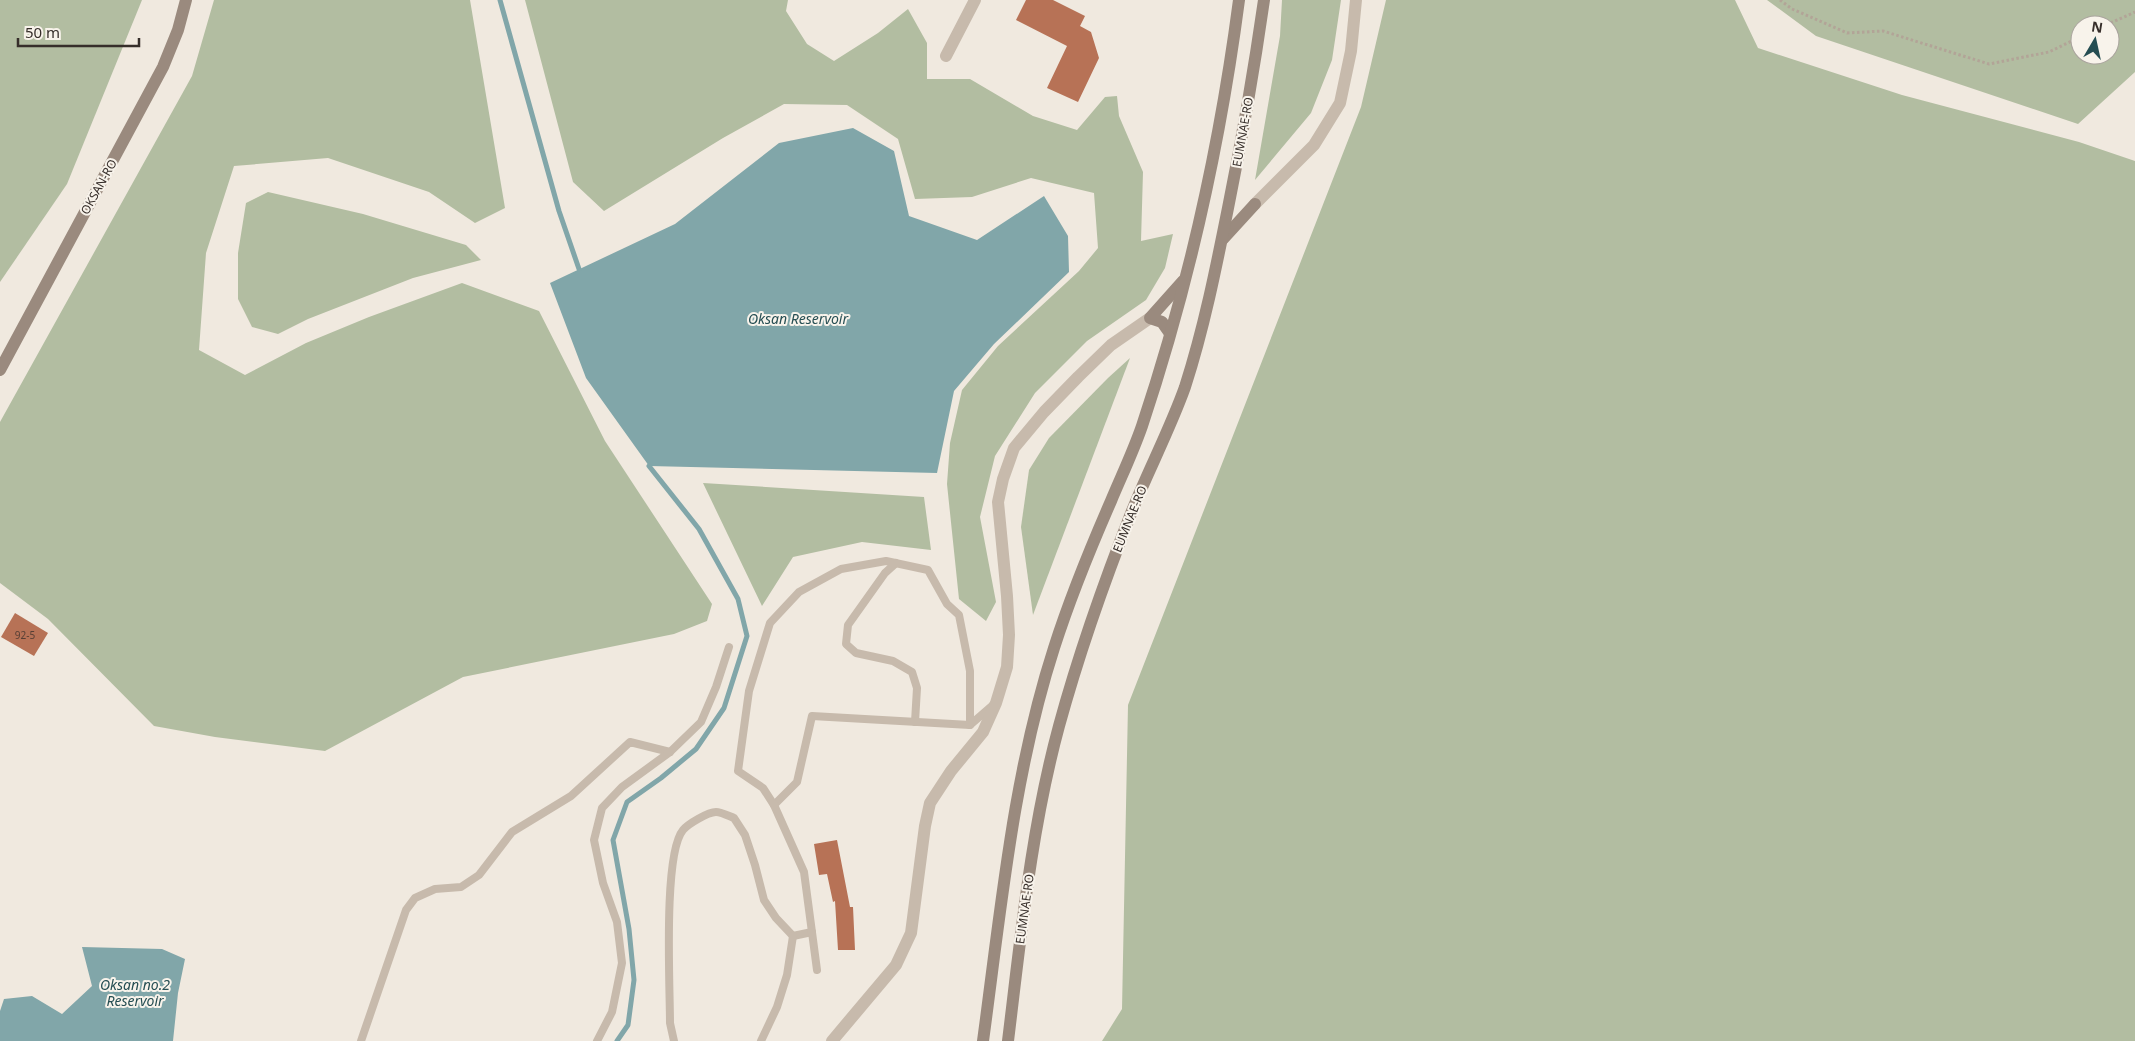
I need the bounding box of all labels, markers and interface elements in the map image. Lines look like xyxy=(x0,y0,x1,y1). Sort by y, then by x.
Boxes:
scale bar xyxy=(18,15,139,47)
north arrow xyxy=(2070,15,2120,65)
text: N xyxy=(2090,16,2104,37)
text: 50 m xyxy=(25,22,60,42)
street label: EUMNAE-RO xyxy=(1228,96,1257,168)
street label: OKSAN-RO xyxy=(76,156,121,218)
water label: Oksan Reservoir xyxy=(748,309,848,328)
street label: EUMNAE-RO xyxy=(1108,483,1151,555)
house number: 92-5 xyxy=(15,628,35,642)
street label: EUMNAE-RO xyxy=(1011,873,1038,945)
water label: Oksan no.2 Reservoir xyxy=(100,975,170,1010)

